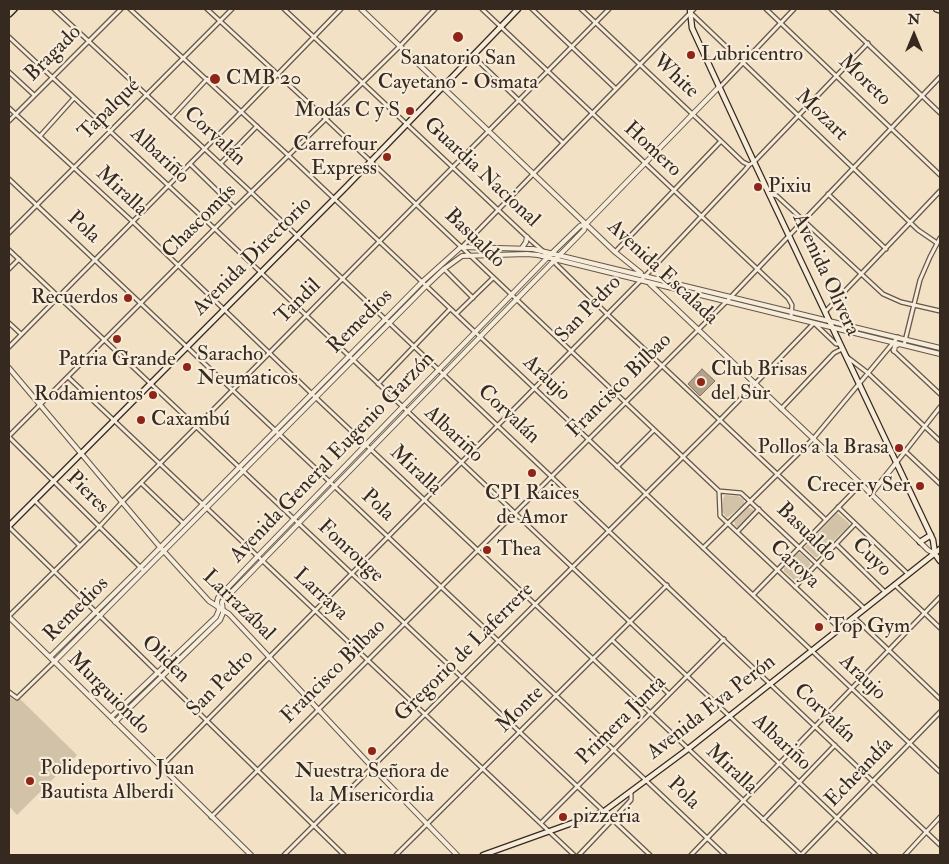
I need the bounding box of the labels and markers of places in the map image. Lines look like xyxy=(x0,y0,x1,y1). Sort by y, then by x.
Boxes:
marker: Sanatorio San Cayetano - Osmata xyxy=(451,30,465,44)
place label: Lubricentro xyxy=(701,42,803,68)
place label: Sanatorio San Cayetano - Osmata xyxy=(378,46,538,96)
marker: Lubricentro xyxy=(685,49,697,61)
place label: CMB 20 xyxy=(226,66,301,92)
marker: CMB 20 xyxy=(208,72,222,86)
place label: Modas C y S xyxy=(294,98,400,124)
marker: Modas C y S xyxy=(404,105,416,117)
place label: Carrefour Express xyxy=(293,132,377,182)
marker: Carrefour Express xyxy=(381,151,393,163)
place label: Pixiu xyxy=(768,174,811,200)
marker: Pixiu xyxy=(752,181,764,193)
place label: Recuerdos xyxy=(31,285,118,311)
marker: Recuerdos xyxy=(122,292,134,304)
marker: Patria Grande xyxy=(111,333,123,345)
place label: Saracho Neumaticos xyxy=(197,342,298,392)
place label: Patria Grande xyxy=(58,347,176,373)
place label: Club Brisas del Sur xyxy=(711,357,807,407)
marker: Saracho Neumaticos xyxy=(181,361,193,373)
marker: Club Brisas del Sur xyxy=(695,376,707,388)
place label: Rodamientos xyxy=(34,382,143,408)
marker: Rodamientos xyxy=(147,389,159,401)
place label: Caxambú xyxy=(151,407,230,433)
marker: Caxambú xyxy=(135,414,147,426)
place label: Pollos a la Brasa xyxy=(757,435,889,461)
marker: Pollos a la Brasa xyxy=(893,442,905,454)
marker: CPI Raices de Amor xyxy=(526,467,538,479)
place label: Crecer y Ser xyxy=(807,473,910,499)
marker: Crecer y Ser xyxy=(914,480,926,492)
place label: CPI Raices de Amor xyxy=(485,481,579,531)
place label: Thea xyxy=(497,537,541,563)
marker: Thea xyxy=(481,544,493,556)
place label: Top Gym xyxy=(829,614,910,640)
marker: Top Gym xyxy=(813,621,825,633)
marker: Nuestra Señora de la Misericordia xyxy=(366,745,378,757)
place label: Polideportivo Juan Bautista Alberdi xyxy=(40,756,194,806)
place label: Nuestra Señora de la Misericordia xyxy=(295,759,449,809)
marker: Polideportivo Juan Bautista Alberdi xyxy=(24,775,36,787)
place label: pizzeria xyxy=(573,804,640,830)
marker: pizzeria xyxy=(557,811,569,823)

